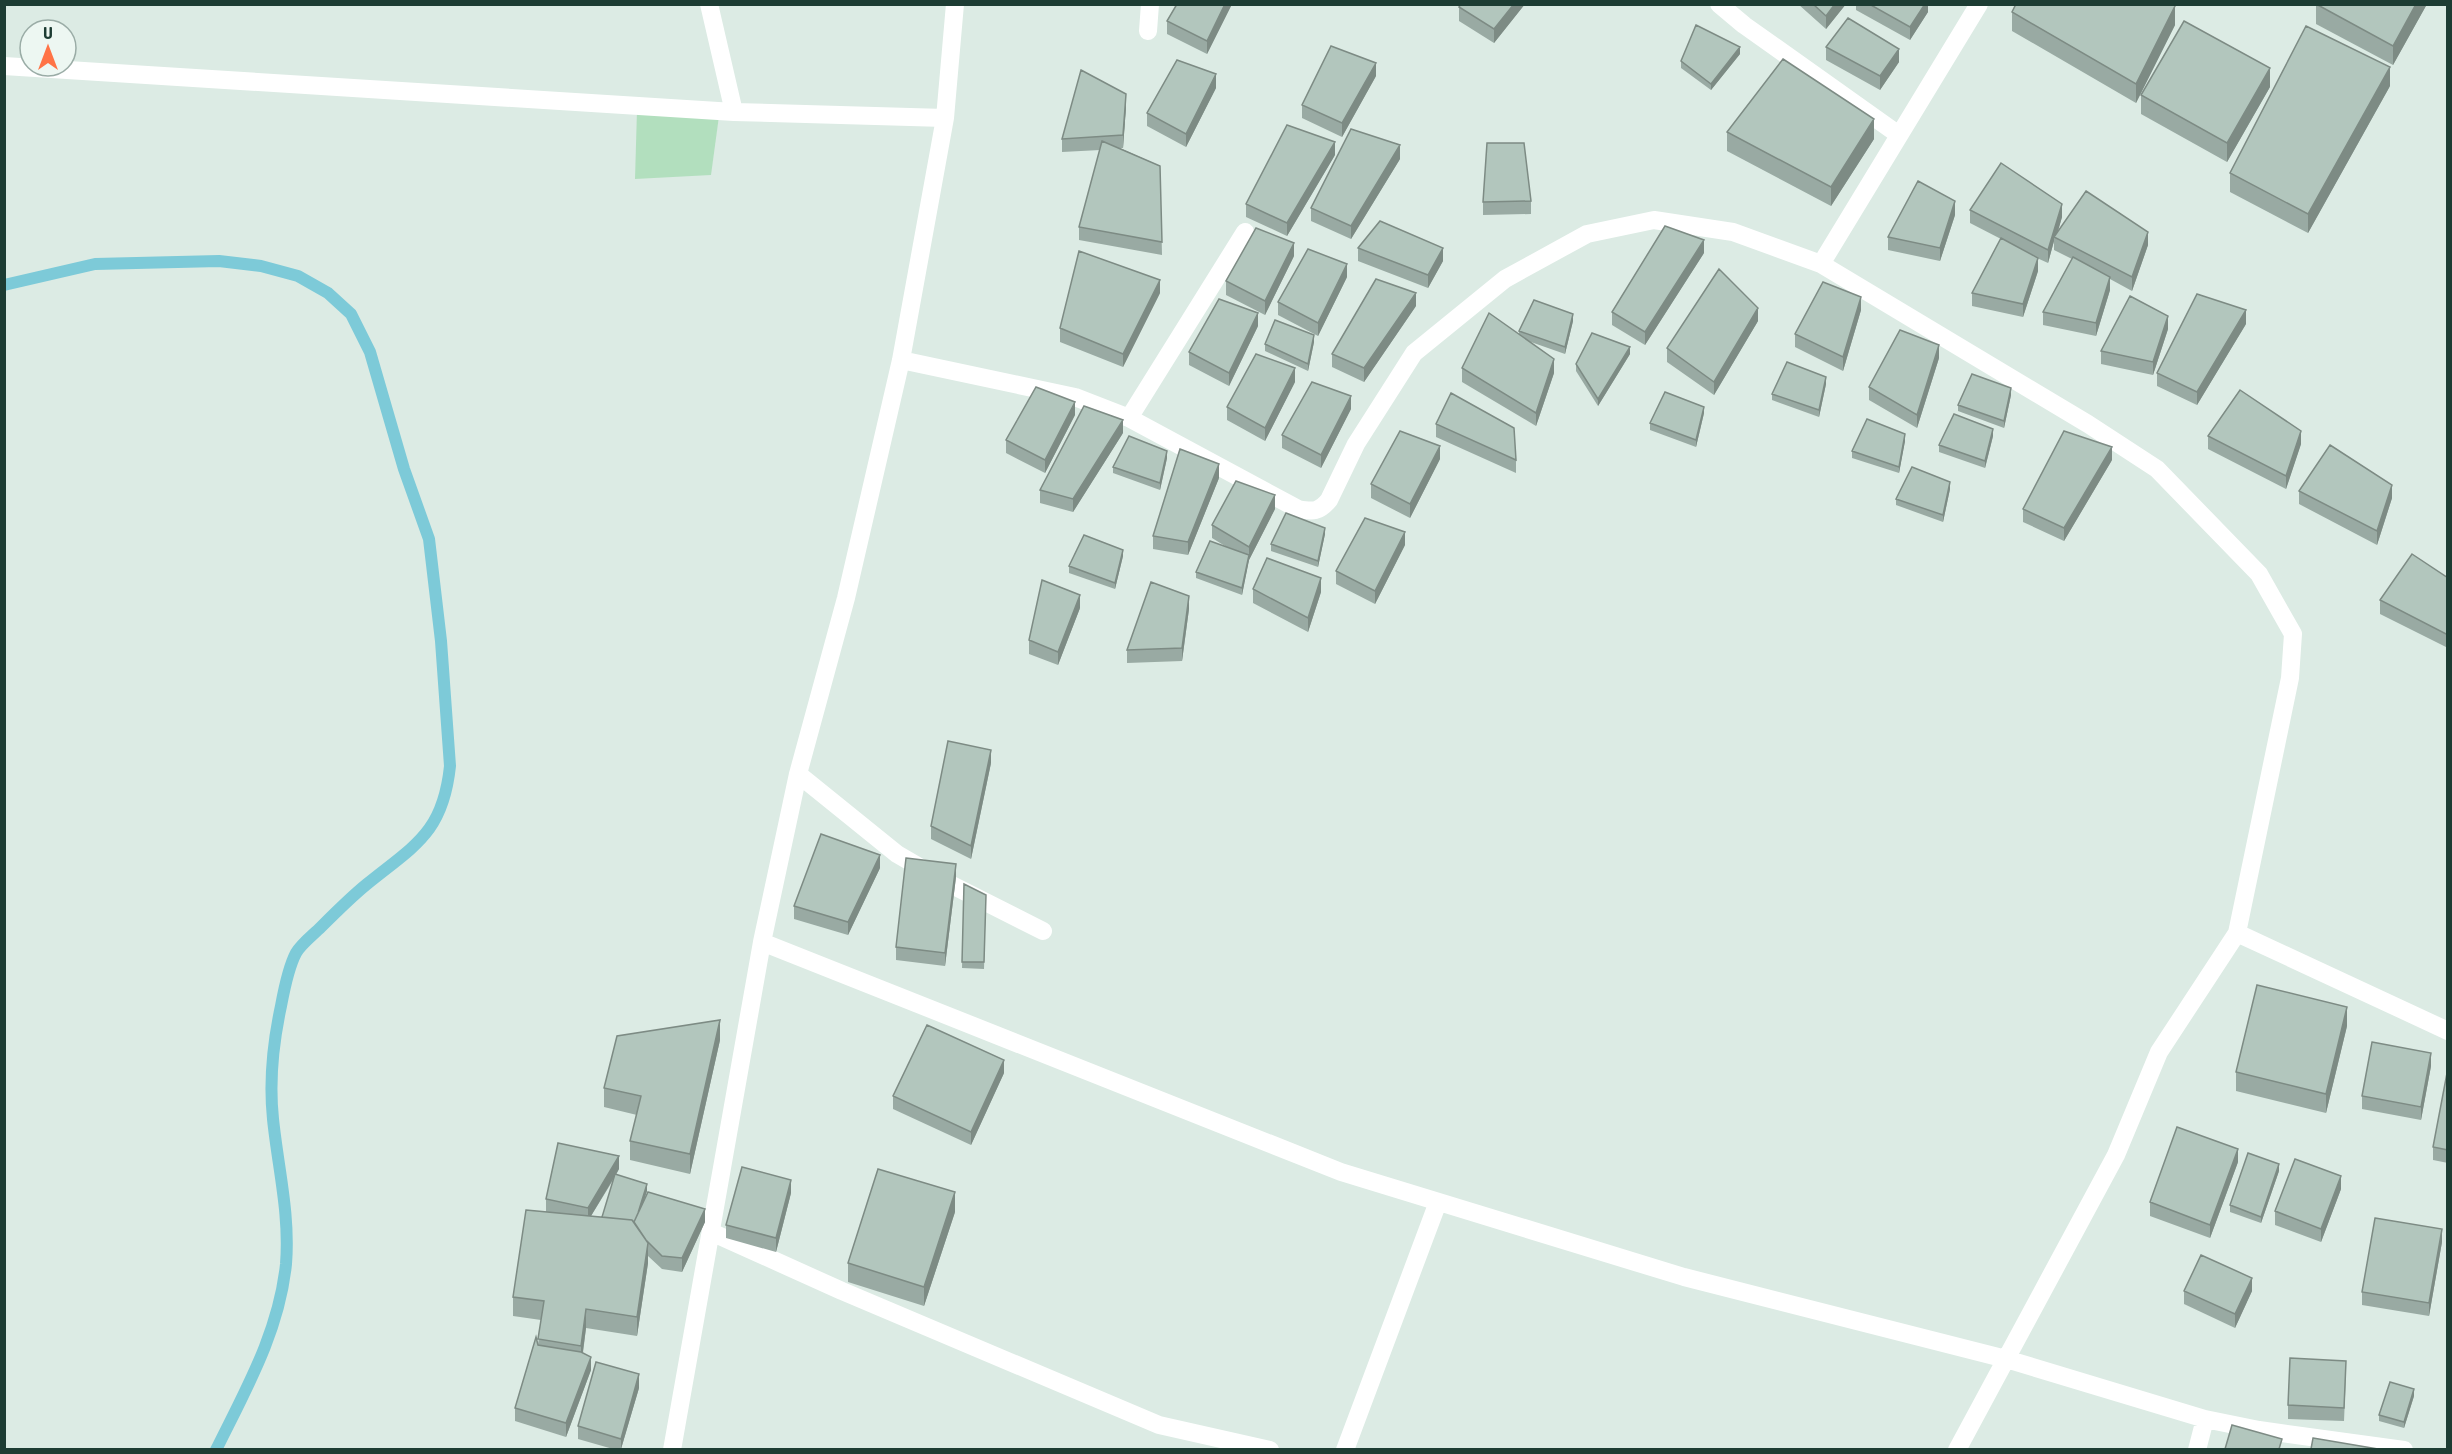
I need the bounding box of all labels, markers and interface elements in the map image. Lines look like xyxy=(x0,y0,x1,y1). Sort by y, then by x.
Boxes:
north arrow xyxy=(18,18,78,78)
text: U xyxy=(43,24,53,42)

